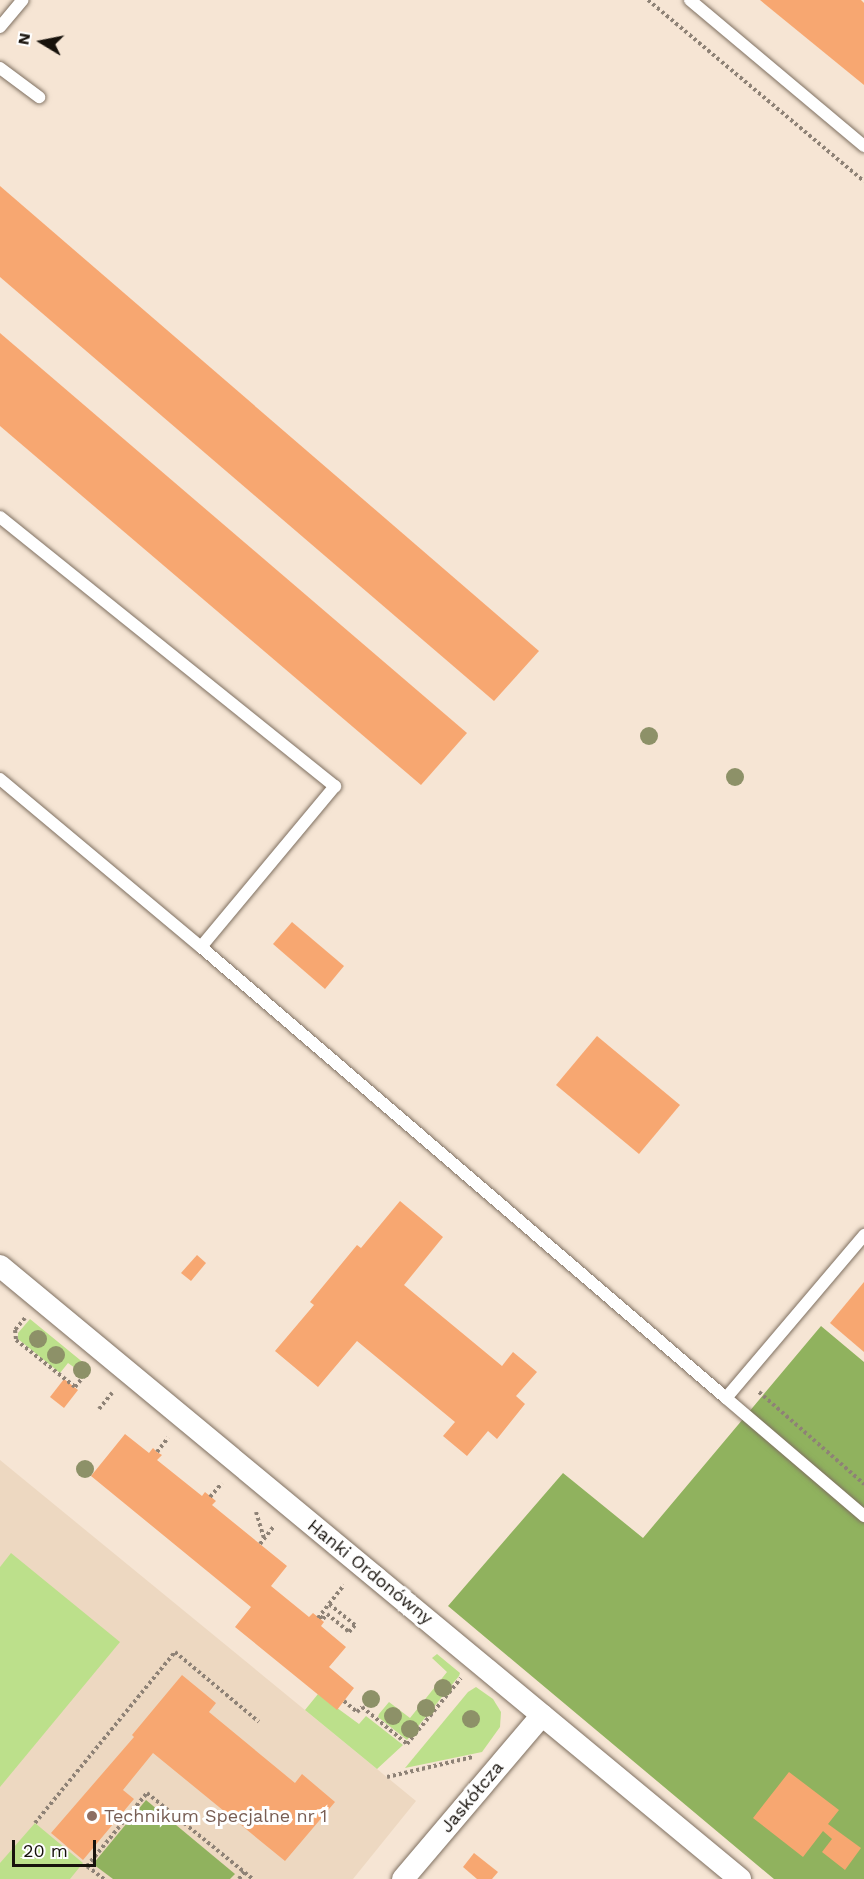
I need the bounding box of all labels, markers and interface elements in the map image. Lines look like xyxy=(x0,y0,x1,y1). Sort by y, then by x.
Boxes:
north arrow xyxy=(12,12,72,72)
text: N xyxy=(13,31,34,46)
street label: Hanki Ordonówny xyxy=(303,1515,437,1629)
street label: Jaskółcza xyxy=(436,1757,508,1837)
place label: Technikum Specjalne nr 1 xyxy=(104,1805,328,1827)
marker: Technikum Specjalne nr 1 xyxy=(85,1809,99,1823)
scale bar xyxy=(15,1828,99,1866)
text: 20 m xyxy=(23,1840,68,1861)

